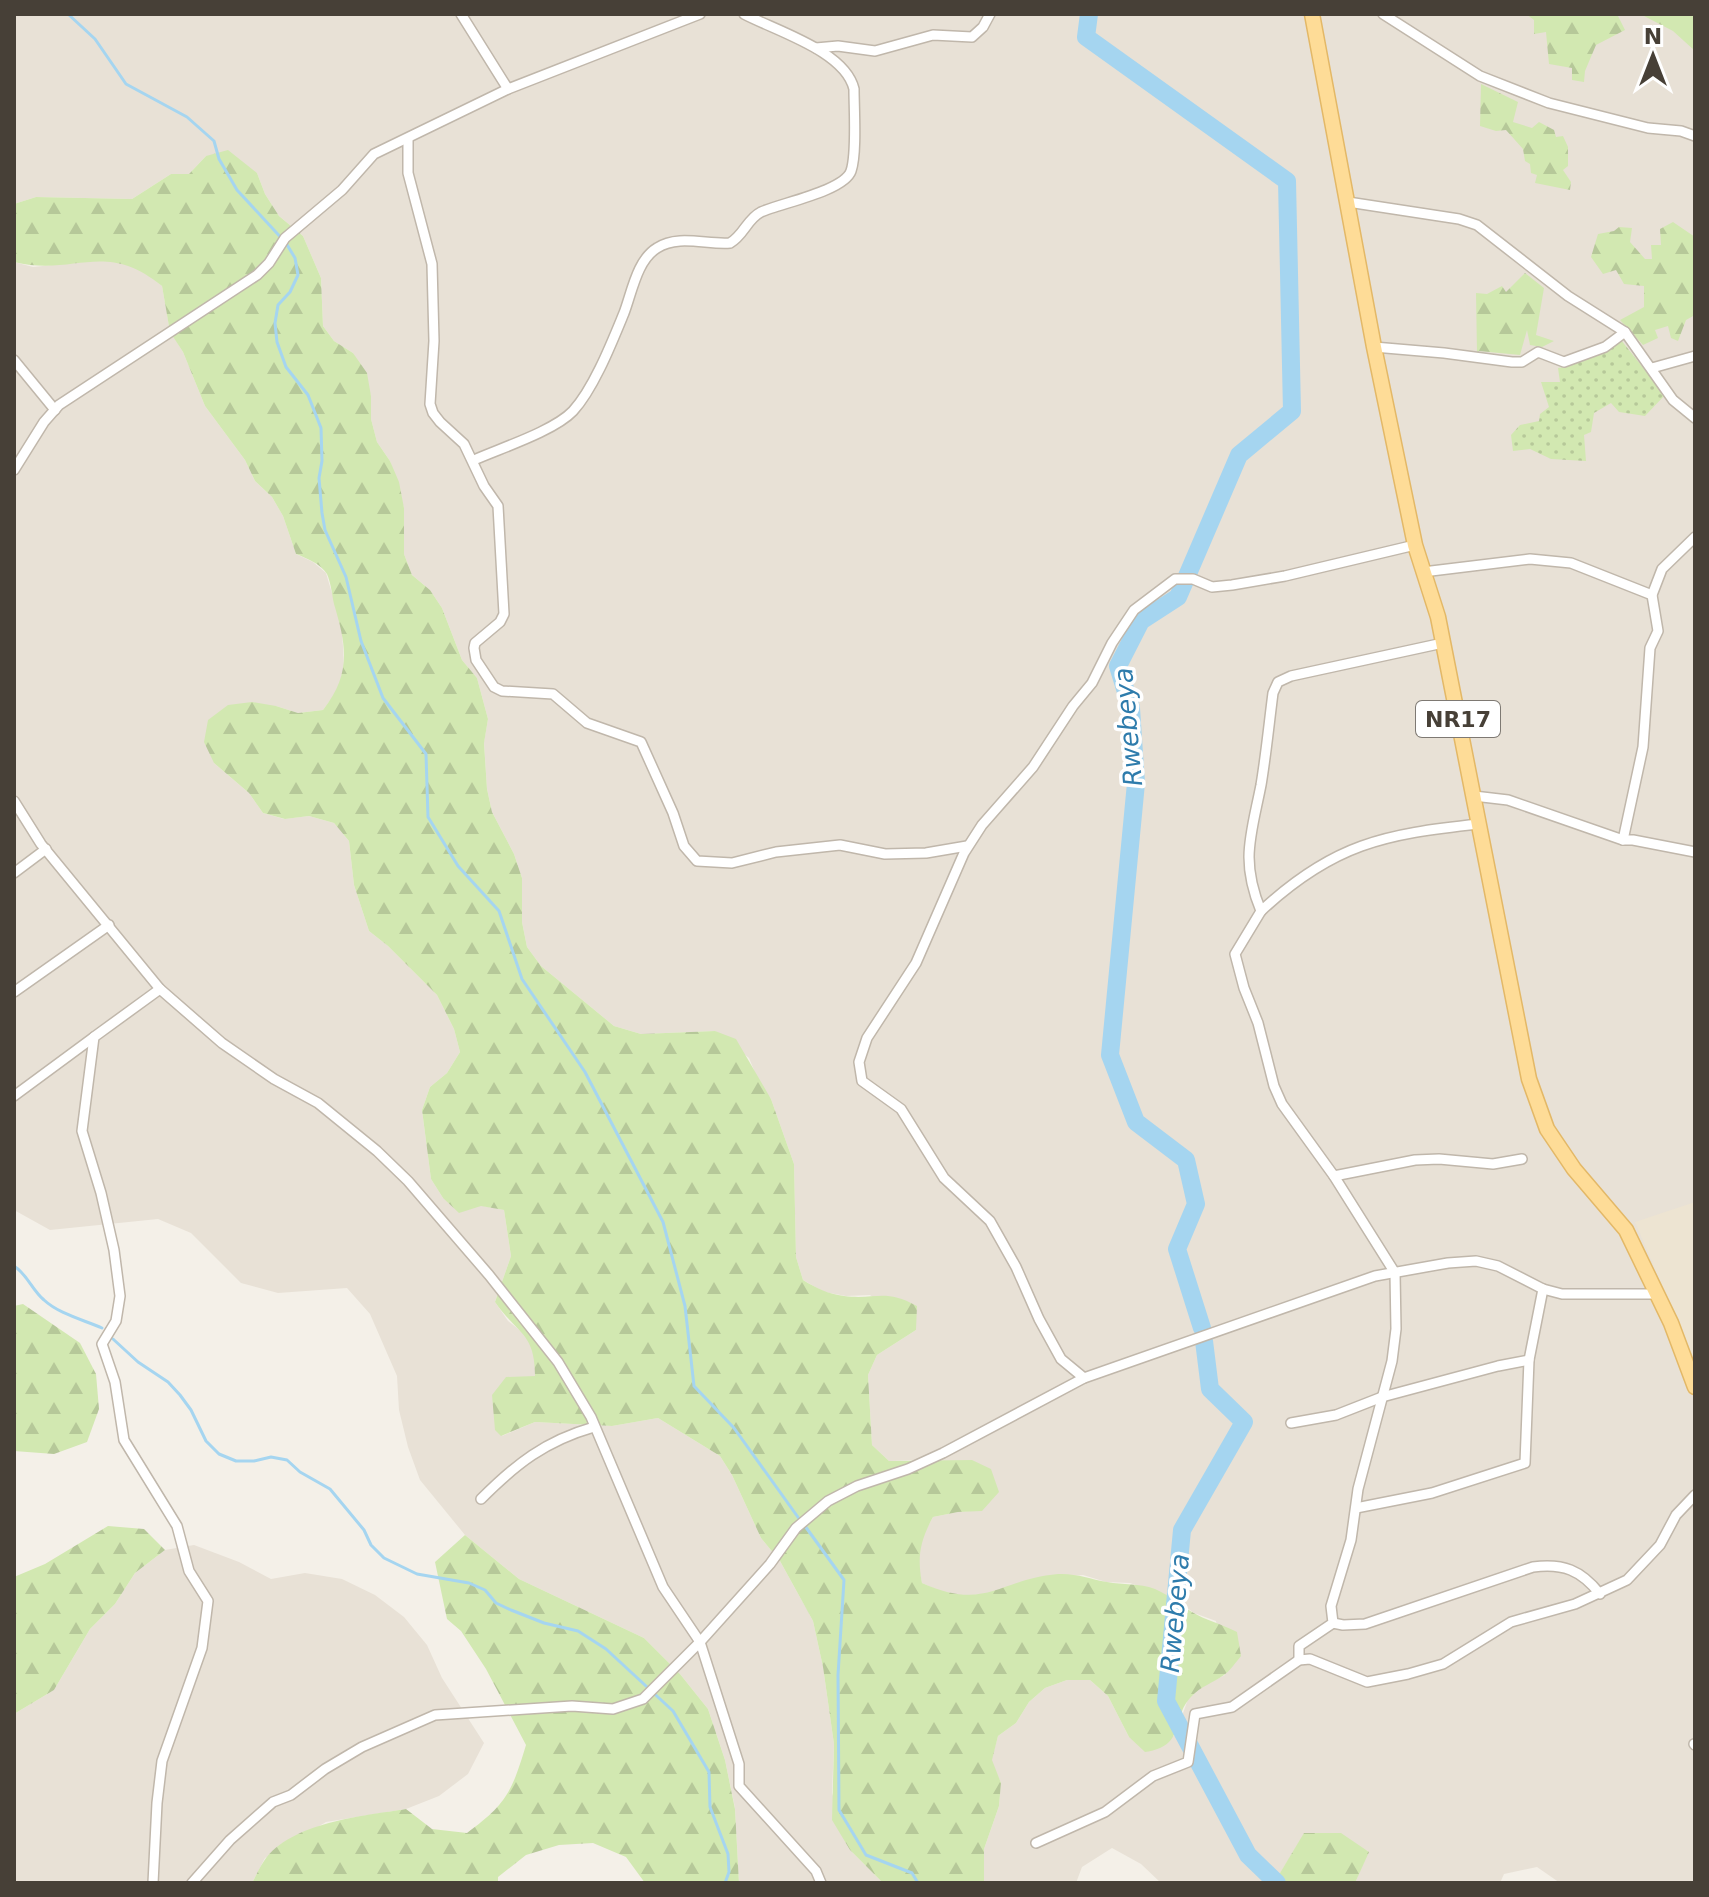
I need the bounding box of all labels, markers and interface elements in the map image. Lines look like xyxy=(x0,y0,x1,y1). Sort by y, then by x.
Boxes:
north arrow xyxy=(1613,16,1693,96)
text: N xyxy=(1644,24,1662,49)
water label: Rwebeya xyxy=(1108,666,1148,788)
road number: NR17 xyxy=(1416,701,1500,737)
water label: Rwebeya xyxy=(1155,1552,1195,1674)

